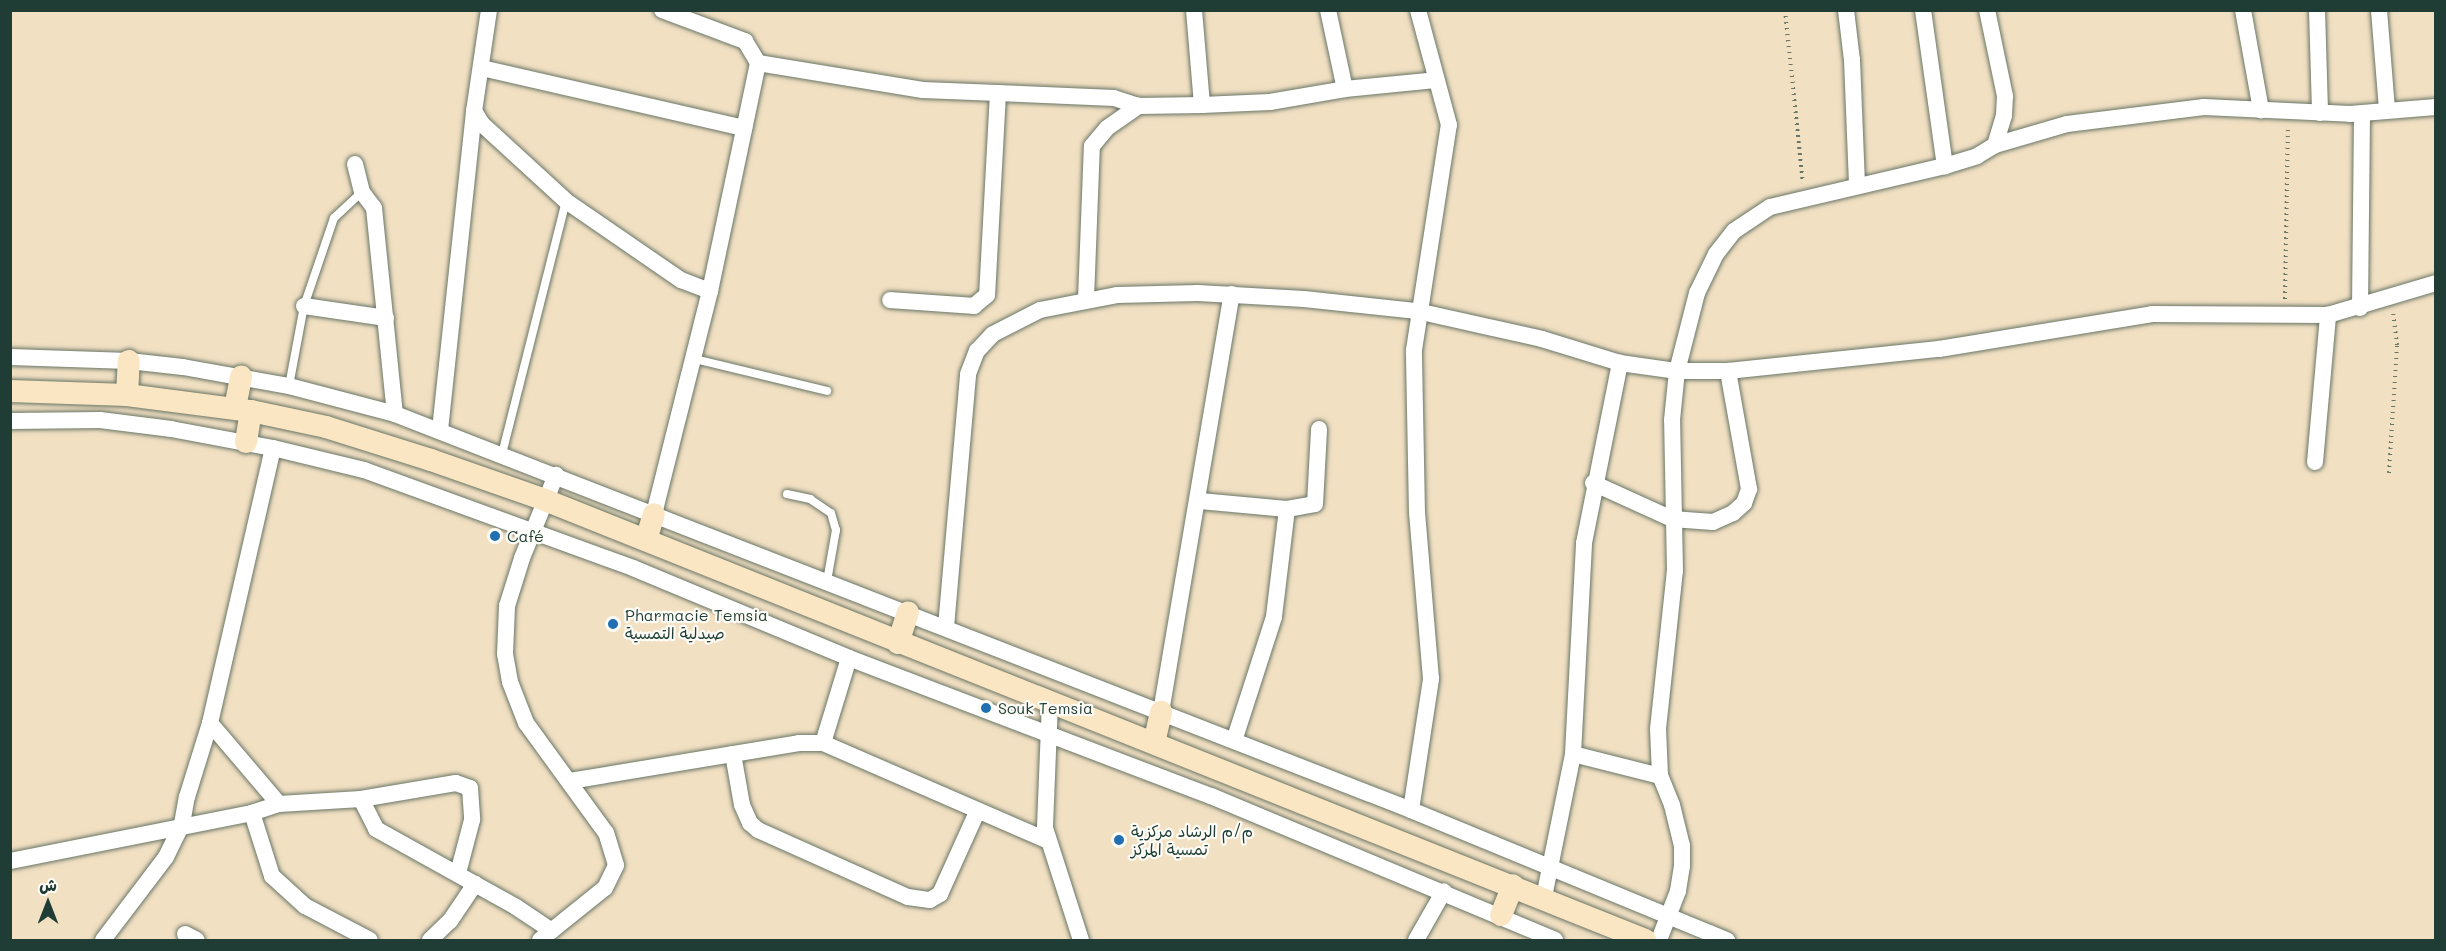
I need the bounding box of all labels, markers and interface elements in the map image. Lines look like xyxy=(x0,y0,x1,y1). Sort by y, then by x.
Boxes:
place label: Café xyxy=(507,526,544,546)
marker: Café xyxy=(488,529,502,543)
place label: Pharmacie Temsia صيدلية التمسية xyxy=(625,605,768,643)
marker: Pharmacie Temsia صيدلية التمسية xyxy=(606,617,620,631)
place label: Souk Temsia xyxy=(998,698,1093,718)
marker: Souk Temsia xyxy=(979,701,993,715)
place label: م/م الرشاد مركزية تمسية المركز xyxy=(1131,821,1253,859)
marker: م/م الرشاد مركزية تمسية المركز xyxy=(1112,833,1126,847)
north arrow xyxy=(18,873,78,933)
text: ش xyxy=(39,874,57,895)

